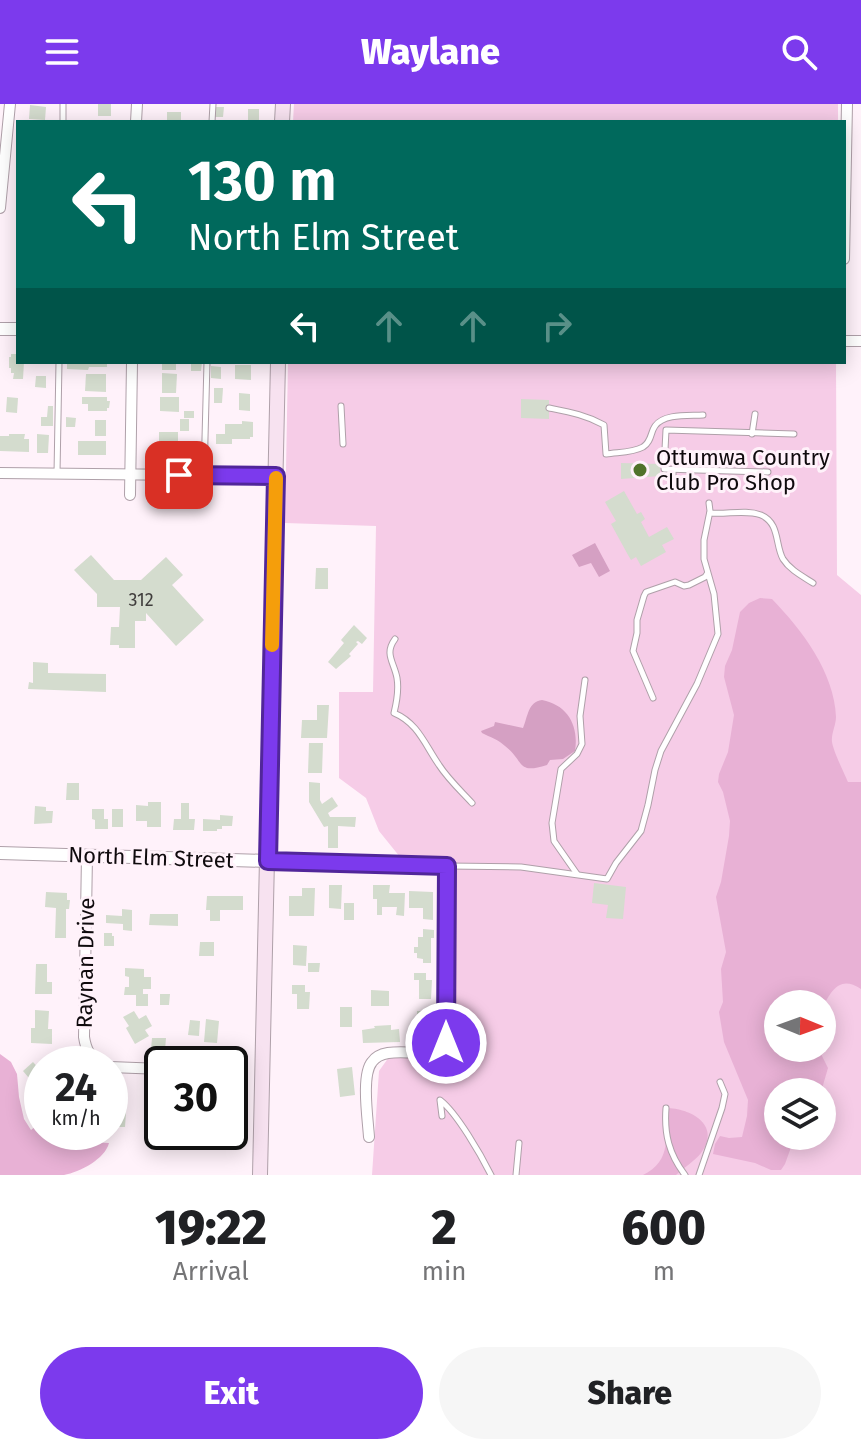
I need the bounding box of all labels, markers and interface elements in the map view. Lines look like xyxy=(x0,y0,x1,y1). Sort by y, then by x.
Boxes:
icon: menu xyxy=(40,30,84,74)
text: Waylane xyxy=(361,30,500,74)
icon: search xyxy=(777,30,821,74)
text: 130 m xyxy=(188,148,336,215)
icon: left xyxy=(56,152,160,256)
text: North Elm Street xyxy=(188,216,459,260)
icon: left xyxy=(283,304,327,348)
icon: ahead xyxy=(367,304,411,348)
icon: ahead xyxy=(451,304,495,348)
icon: right xyxy=(535,304,579,348)
pin xyxy=(145,441,213,509)
place label: Ottumwa Country Club Pro Shop xyxy=(656,444,830,496)
icon: arrive xyxy=(157,453,201,497)
marker: Ottumwa Country Club Pro Shop xyxy=(631,461,649,479)
house number: 312 xyxy=(128,589,154,611)
street label: North Elm Street xyxy=(68,841,234,874)
street label: Raynan Drive xyxy=(71,897,100,1029)
north arrow xyxy=(764,990,836,1062)
map controls xyxy=(764,990,836,1150)
position arrow xyxy=(404,1001,488,1085)
speed limit sign: 30 xyxy=(144,1046,248,1150)
text: 24 xyxy=(55,1064,97,1112)
button: layers xyxy=(764,1078,836,1150)
text: km/h xyxy=(51,1106,101,1130)
text: 19:22 xyxy=(155,1199,267,1257)
text: 2 xyxy=(432,1199,457,1257)
text: 600 xyxy=(622,1199,706,1257)
text: Arrival xyxy=(173,1256,249,1287)
text: min xyxy=(422,1256,467,1287)
text: m xyxy=(653,1256,675,1287)
button: Exit xyxy=(40,1347,423,1439)
button: Share xyxy=(439,1347,821,1439)

